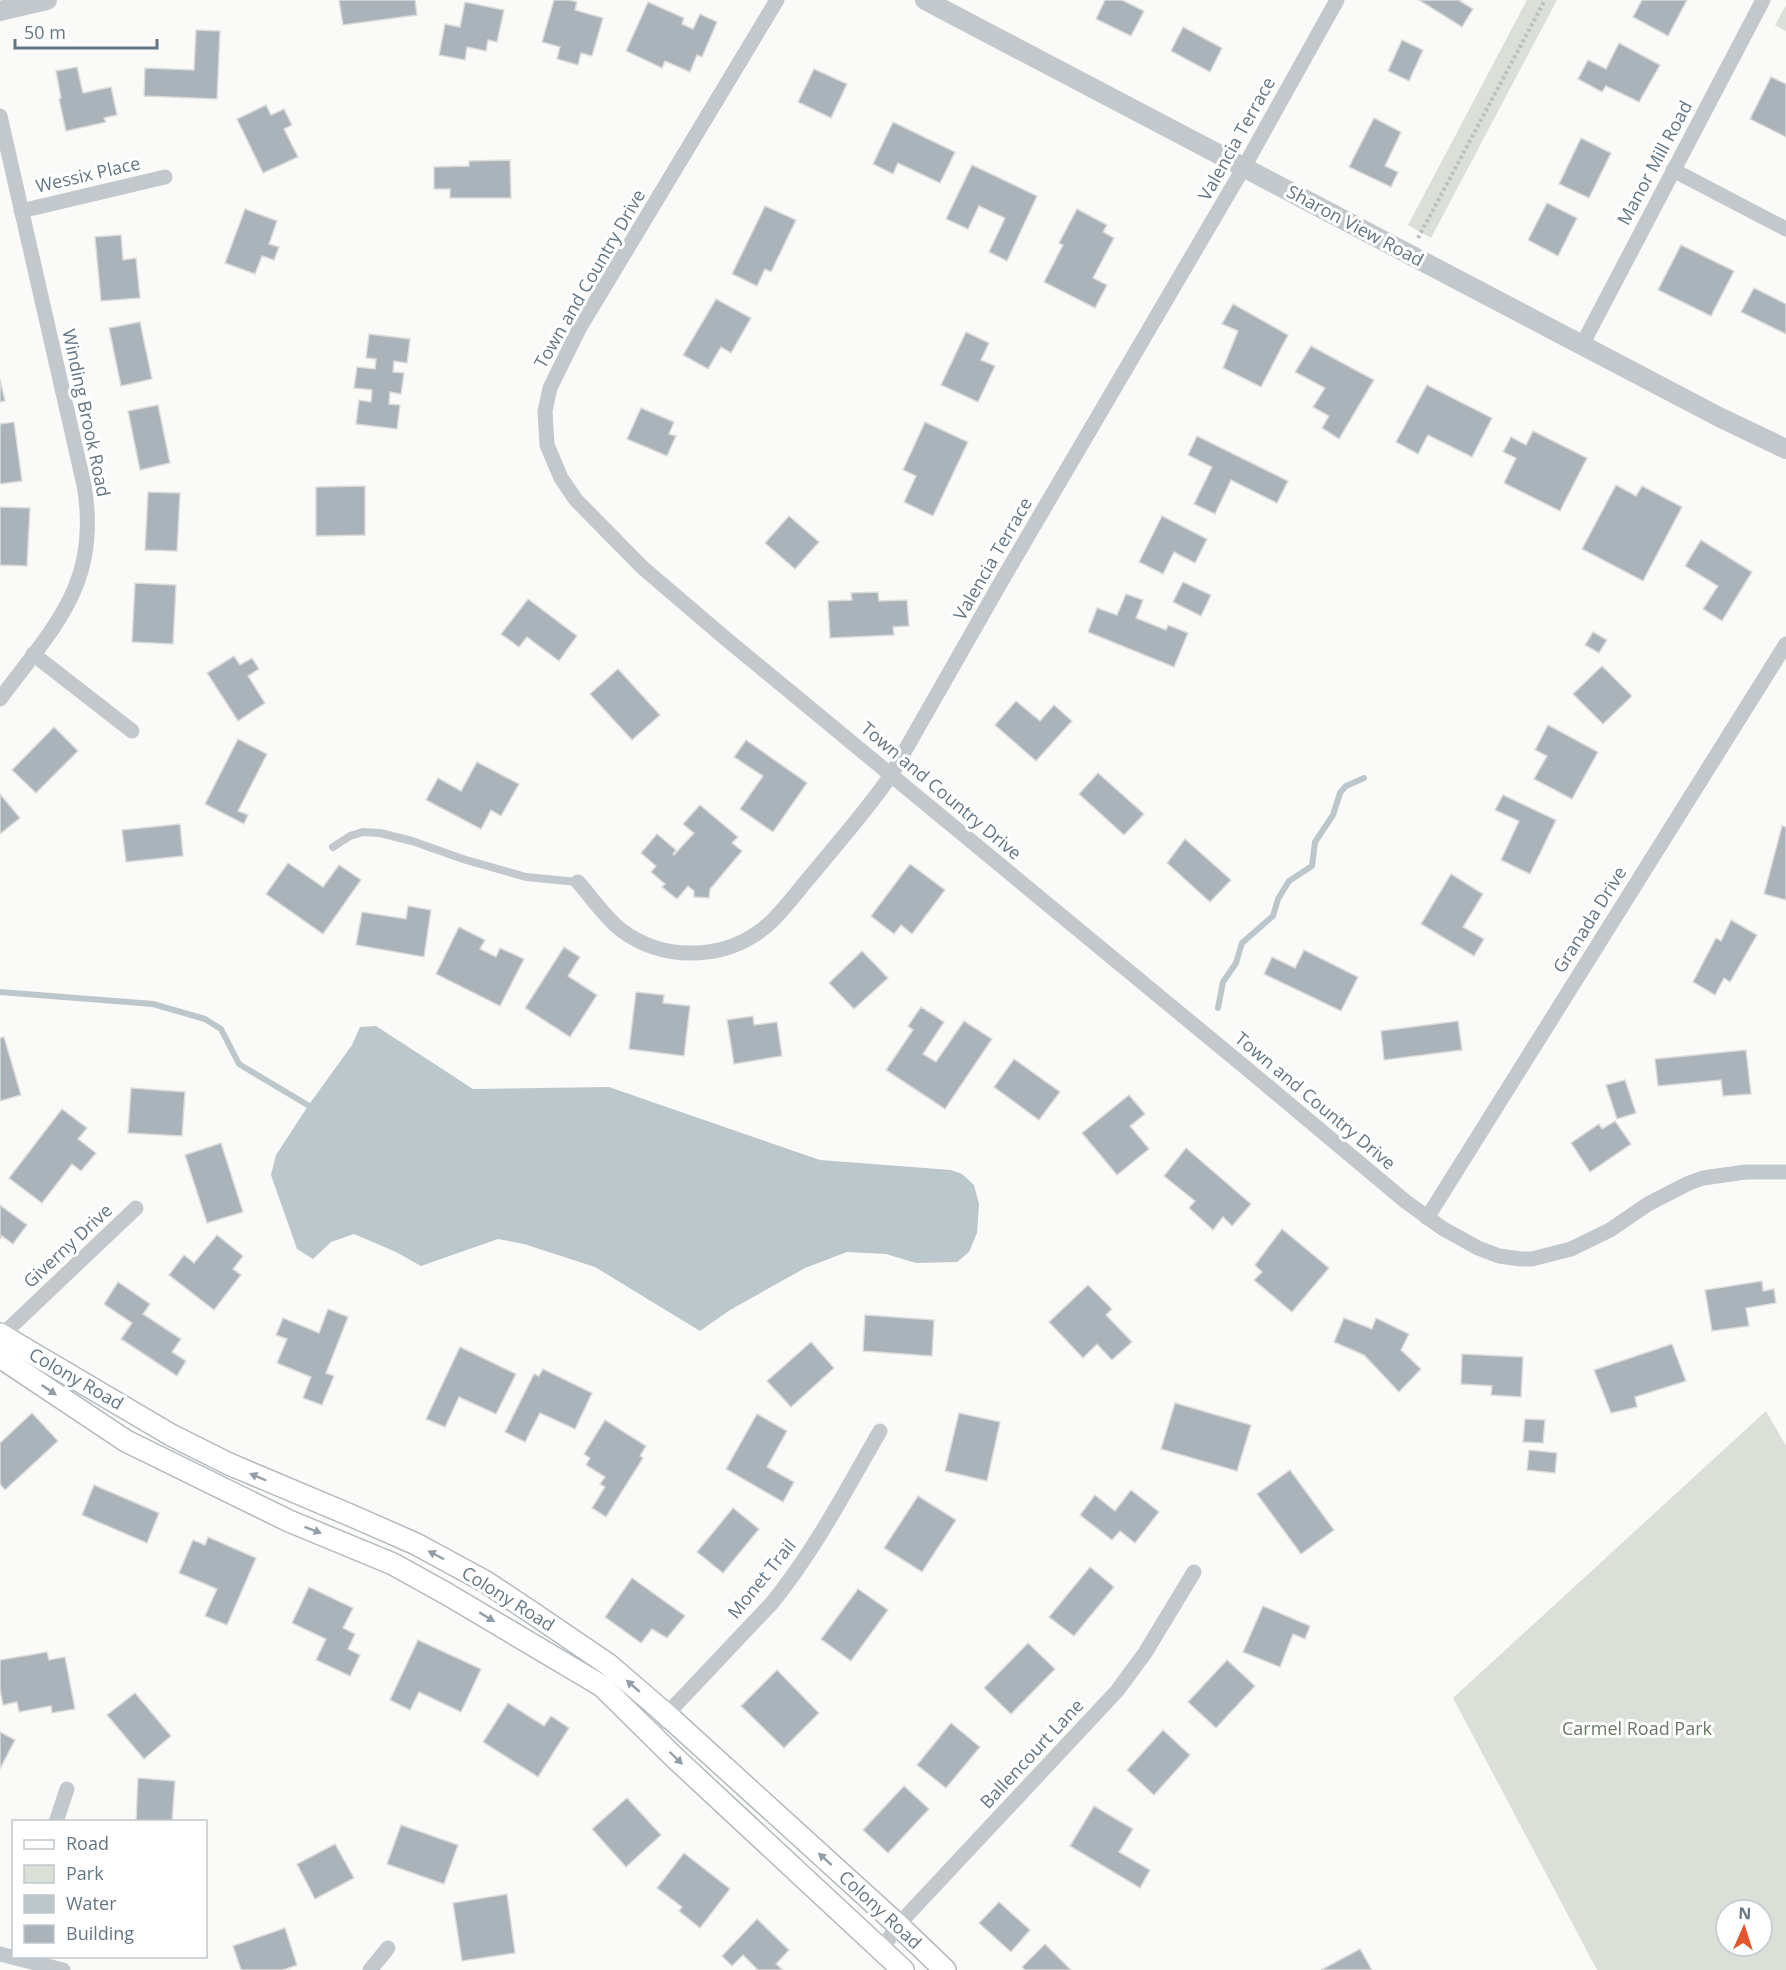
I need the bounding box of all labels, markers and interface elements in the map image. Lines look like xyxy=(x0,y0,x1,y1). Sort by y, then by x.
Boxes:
scale bar xyxy=(15,12,158,50)
text: 50 m xyxy=(24,20,66,44)
street label: Valencia Terrace xyxy=(1192,72,1280,205)
street label: Manor Mill Road xyxy=(1611,96,1697,229)
street label: Wessix Place xyxy=(33,150,142,198)
street label: Sharon View Road xyxy=(1283,179,1428,271)
street label: Town and Country Drive xyxy=(528,185,650,372)
street label: Winding Brook Road xyxy=(57,327,116,499)
street label: Valencia Terrace xyxy=(947,493,1037,624)
street label: Town and Country Drive xyxy=(856,716,1027,865)
street label: Granada Drive xyxy=(1547,862,1631,977)
street label: Town and Country Drive xyxy=(1230,1026,1401,1175)
street label: Giverny Drive xyxy=(18,1198,117,1293)
street label: Colony Road xyxy=(25,1341,128,1415)
one-way arrow xyxy=(40,1384,57,1395)
one-way arrow xyxy=(249,1471,267,1481)
one-way arrow xyxy=(304,1526,322,1536)
street label: Monet Trail xyxy=(722,1534,801,1623)
one-way arrow xyxy=(427,1550,444,1560)
street label: Colony Road xyxy=(458,1560,560,1636)
one-way arrow xyxy=(479,1612,495,1623)
one-way arrow xyxy=(626,1680,641,1693)
street label: Ballencourt Lane xyxy=(974,1693,1088,1813)
park label: Carmel Road Park xyxy=(1562,1716,1713,1740)
one-way arrow xyxy=(668,1751,683,1765)
legend xyxy=(12,1820,207,1958)
text: Road xyxy=(66,1831,109,1855)
one-way arrow xyxy=(818,1853,833,1866)
text: Park xyxy=(66,1861,104,1885)
street label: Colony Road xyxy=(834,1865,927,1954)
text: Water xyxy=(66,1891,117,1915)
north arrow xyxy=(1714,1898,1774,1958)
text: N xyxy=(1738,1902,1752,1924)
text: Building xyxy=(66,1921,134,1945)

